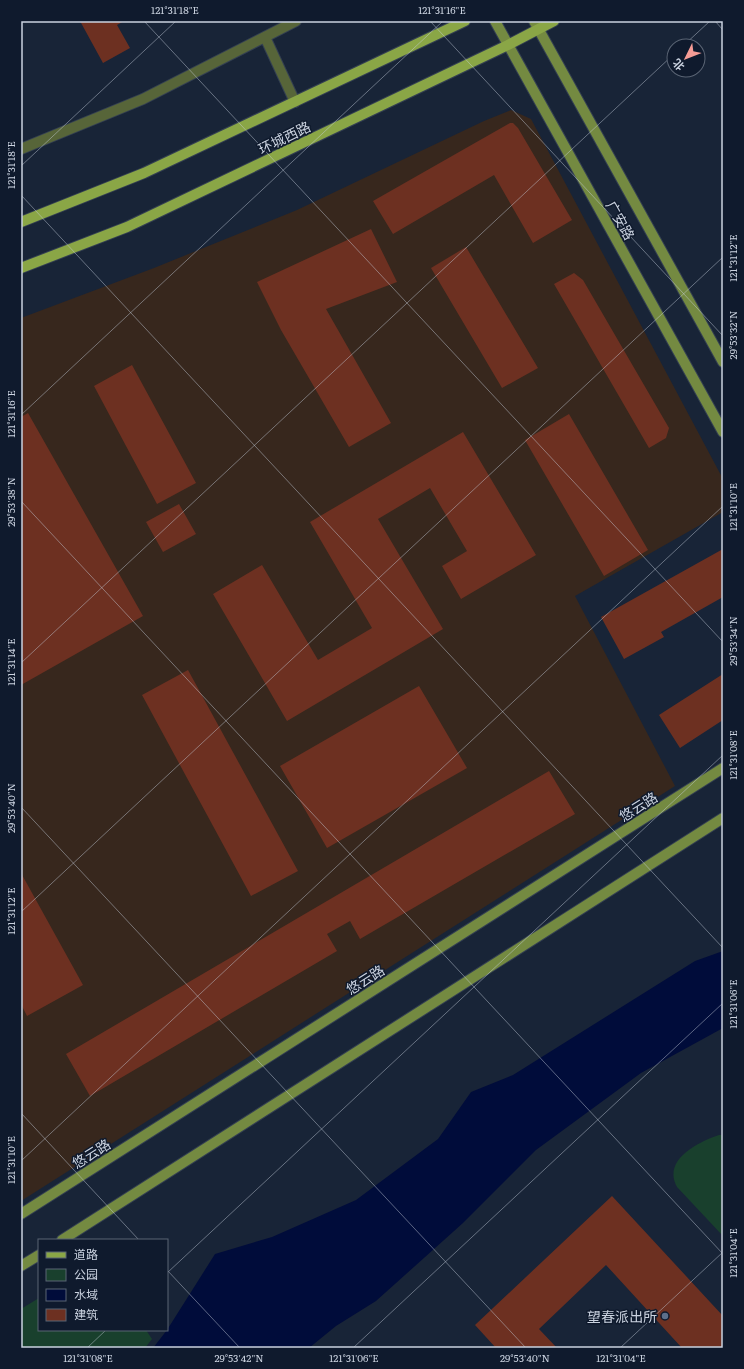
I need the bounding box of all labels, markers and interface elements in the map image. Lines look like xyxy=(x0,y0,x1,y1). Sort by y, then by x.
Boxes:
text: 121°31'18"E xyxy=(151,2,199,17)
text: 121°31'16"E xyxy=(418,2,466,17)
north arrow xyxy=(666,38,706,78)
text: 北 xyxy=(668,56,688,75)
street label: 环城西路 xyxy=(254,116,314,158)
text: 121°31'18"E xyxy=(3,141,18,189)
street label: 广安路 xyxy=(602,197,640,243)
text: 121°31'12"E xyxy=(725,234,740,282)
text: 29°53'32"N xyxy=(725,311,740,359)
text: 121°31'16"E xyxy=(3,390,18,438)
text: 29°53'38"N xyxy=(3,477,18,527)
text: 121°31'10"E xyxy=(725,483,740,531)
text: 29°53'34"N xyxy=(725,616,740,666)
text: 121°31'14"E xyxy=(3,638,18,686)
text: 121°31'08"E xyxy=(725,730,740,780)
text: 29°53'40"N xyxy=(3,783,18,833)
street label: 悠云路 xyxy=(615,786,661,826)
text: 121°31'12"E xyxy=(3,887,18,935)
street label: 悠云路 xyxy=(342,959,388,999)
text: 121°31'06"E xyxy=(725,979,740,1029)
street label: 悠云路 xyxy=(68,1133,114,1173)
text: 121°31'10"E xyxy=(3,1136,18,1184)
text: 121°31'04"E xyxy=(725,1228,740,1278)
legend xyxy=(38,1239,168,1331)
text: 道路 xyxy=(74,1245,98,1263)
text: 公园 xyxy=(74,1265,98,1283)
text: 水域 xyxy=(74,1285,98,1303)
text: 建筑 xyxy=(74,1305,98,1323)
place label: 望春派出所 xyxy=(587,1306,657,1326)
marker: 望春派出所 xyxy=(660,1311,670,1321)
text: 121°31'08"E xyxy=(63,1350,113,1365)
text: 29°53'42"N xyxy=(214,1350,264,1365)
text: 121°31'06"E xyxy=(329,1350,379,1365)
text: 29°53'40"N xyxy=(500,1350,550,1365)
text: 121°31'04"E xyxy=(596,1350,646,1365)

